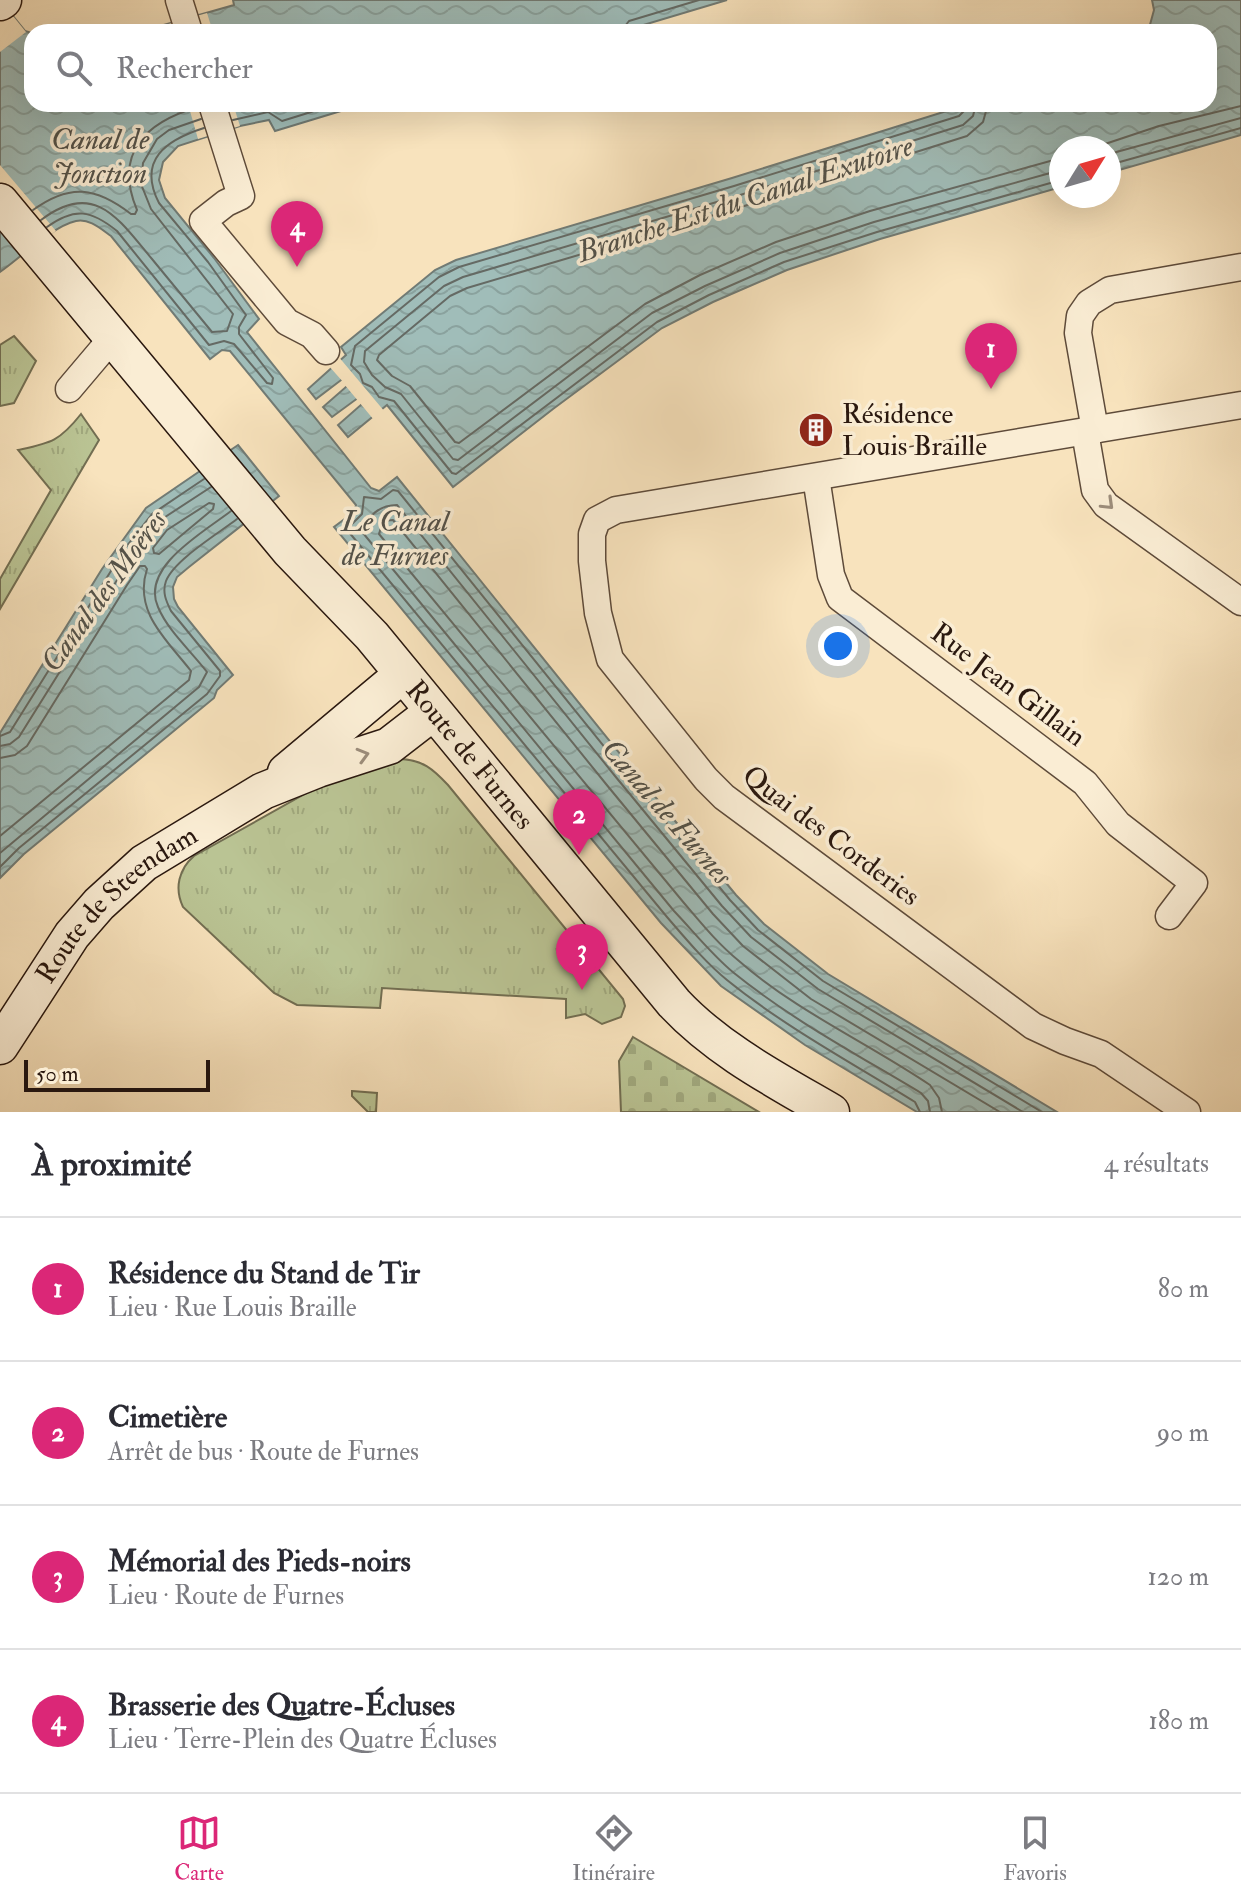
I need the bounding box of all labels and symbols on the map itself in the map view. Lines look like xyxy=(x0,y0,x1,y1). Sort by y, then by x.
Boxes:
water label: Canal de Jonction xyxy=(51,121,150,192)
water label: Branche Est du Canal Exutoire xyxy=(571,127,918,271)
north arrow xyxy=(1049,136,1121,208)
pin: 4 xyxy=(271,201,323,267)
pin: 1 xyxy=(965,323,1017,389)
place label: Résidence Louis Braille xyxy=(842,397,987,464)
building icon: Résidence Louis Braille xyxy=(797,411,835,449)
one-way arrow xyxy=(1099,494,1113,509)
water label: Canal des Moëres xyxy=(33,502,176,679)
water label: Le Canal de Furnes xyxy=(340,503,452,574)
street label: Rue Jean Gillain xyxy=(924,615,1092,755)
your location xyxy=(818,626,858,666)
street label: Route de Furnes xyxy=(398,673,542,837)
water label: Canal de Furnes xyxy=(593,731,741,893)
one-way arrow xyxy=(356,748,369,764)
street label: Quai des Corderies xyxy=(736,758,926,914)
pin: 2 xyxy=(553,789,605,855)
street label: Route de Steendam xyxy=(28,817,204,990)
pin: 3 xyxy=(556,924,608,990)
scale bar xyxy=(24,1056,210,1092)

